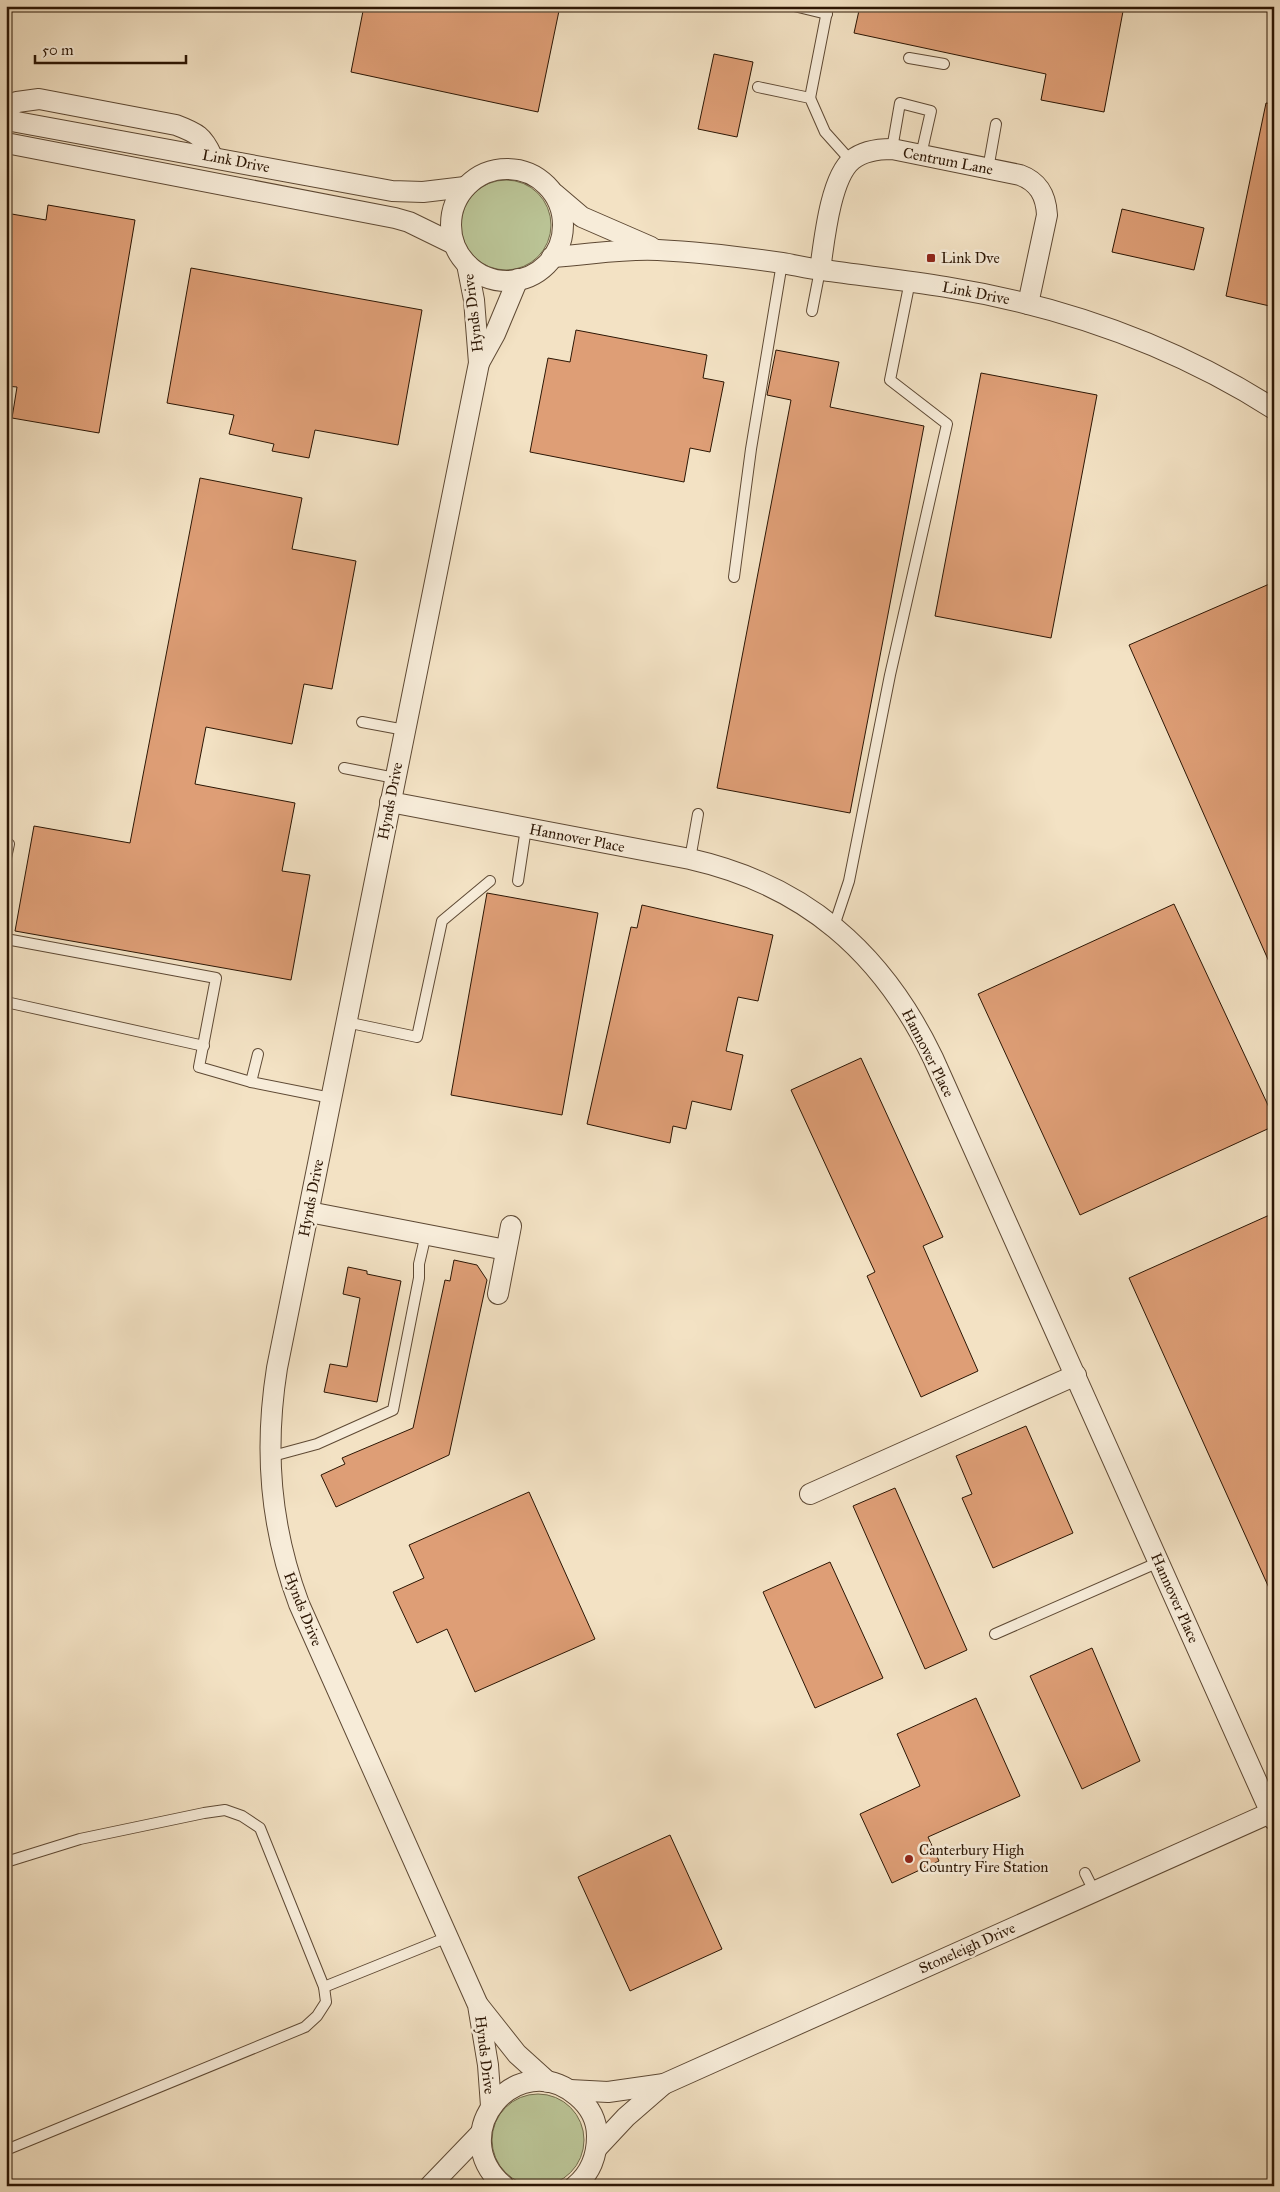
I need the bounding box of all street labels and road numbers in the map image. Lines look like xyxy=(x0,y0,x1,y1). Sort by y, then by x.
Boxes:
street label: Centrum Lane xyxy=(902,143,994,179)
street label: Link Drive xyxy=(201,146,271,176)
street label: Hynds Drive xyxy=(459,273,487,353)
street label: Link Drive xyxy=(941,278,1011,308)
street label: Hynds Drive xyxy=(374,761,406,841)
street label: Hannover Place xyxy=(528,820,626,856)
street label: Hannover Place xyxy=(898,1006,958,1100)
street label: Hynds Drive xyxy=(295,1158,327,1238)
street label: Hannover Place xyxy=(1147,1550,1203,1646)
street label: Hynds Drive xyxy=(280,1569,326,1649)
street label: Stoneleigh Drive xyxy=(916,1919,1018,1977)
street label: Hynds Drive xyxy=(471,2015,499,2095)

